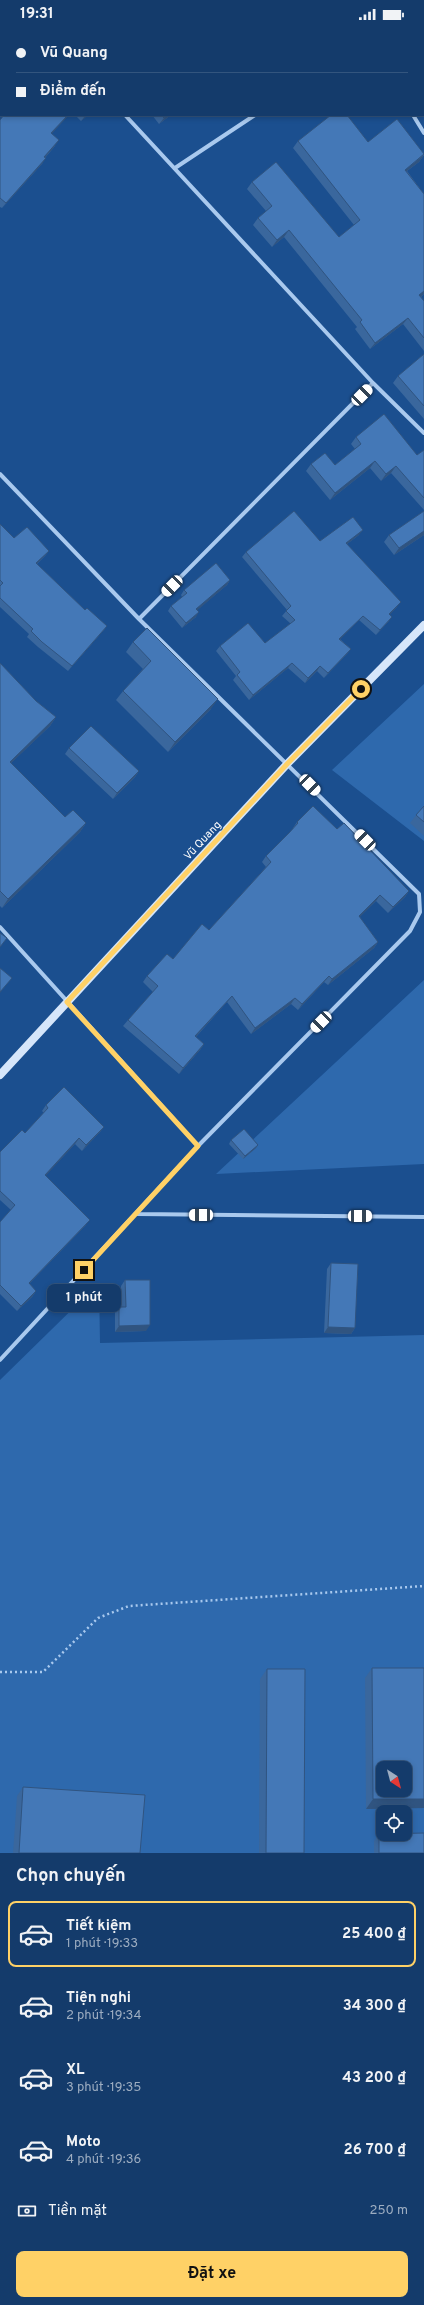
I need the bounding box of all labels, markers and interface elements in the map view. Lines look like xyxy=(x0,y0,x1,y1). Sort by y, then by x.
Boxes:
text: 19:31 xyxy=(20,5,54,24)
text: Vũ Quang xyxy=(40,44,108,63)
text: Điểm đến xyxy=(40,82,106,101)
car xyxy=(349,382,375,408)
car xyxy=(159,573,185,599)
route start xyxy=(352,680,370,698)
car xyxy=(297,772,323,798)
street label: Vũ Quang xyxy=(181,818,224,863)
car xyxy=(352,827,378,853)
car xyxy=(308,1009,334,1035)
car xyxy=(189,1209,213,1221)
car xyxy=(348,1210,372,1222)
route end xyxy=(75,1261,93,1279)
callout: 1 phút xyxy=(47,1284,121,1312)
text: 1 phút xyxy=(66,1290,102,1306)
north arrow xyxy=(376,1761,412,1797)
map controls xyxy=(376,1761,412,1841)
button: locate xyxy=(376,1805,412,1841)
text: Chọn chuyến xyxy=(16,1865,126,1888)
icon: car xyxy=(18,1916,54,1952)
text: Tiết kiệm xyxy=(66,1917,131,1936)
text: 25 400 ₫ xyxy=(342,1925,406,1944)
text: 1 phút · 19:33 xyxy=(66,1936,138,1952)
icon: car xyxy=(18,1988,54,2024)
text: Tiện nghi xyxy=(66,1989,131,2008)
text: 34 300 ₫ xyxy=(343,1997,406,2016)
text: 2 phút · 19:34 xyxy=(66,2008,141,2024)
icon: car xyxy=(18,2060,54,2096)
text: XL xyxy=(66,2061,84,2080)
text: 43 200 ₫ xyxy=(342,2069,406,2088)
text: 3 phút · 19:35 xyxy=(66,2080,141,2096)
icon: car xyxy=(18,2132,54,2168)
text: Moto xyxy=(66,2133,101,2152)
text: 26 700 ₫ xyxy=(344,2141,406,2160)
text: 4 phút · 19:36 xyxy=(66,2152,141,2168)
icon: cash xyxy=(16,2200,38,2222)
text: Tiền mặt xyxy=(48,2202,107,2221)
text: 250 m xyxy=(370,2203,408,2219)
button: Đặt xe xyxy=(16,2251,408,2297)

